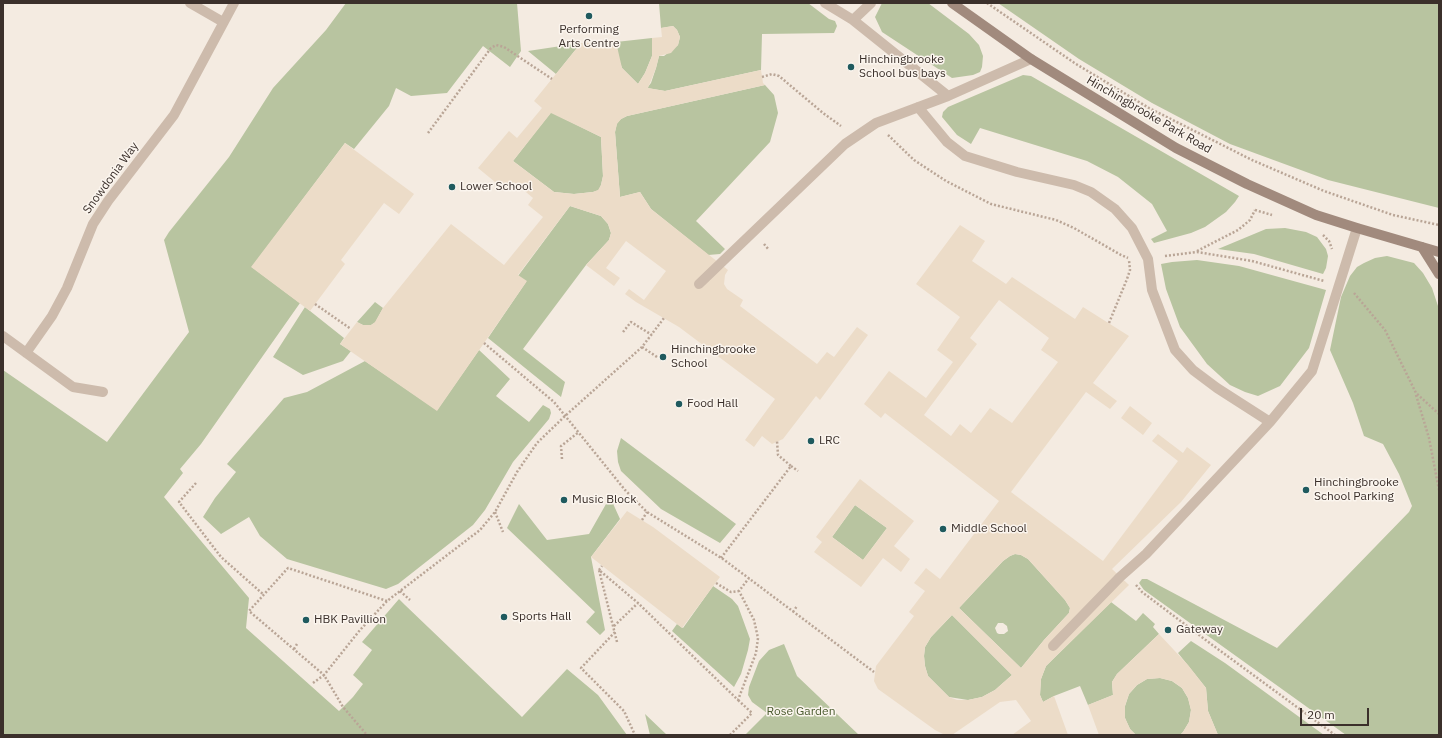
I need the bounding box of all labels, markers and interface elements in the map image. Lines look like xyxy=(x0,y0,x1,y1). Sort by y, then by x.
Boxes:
marker: Performing Arts Centre xyxy=(584,11,594,21)
place label: Performing Arts Centre xyxy=(558,23,620,51)
place label: Hinchingbrooke School bus bays xyxy=(859,53,946,81)
marker: Hinchingbrooke School bus bays xyxy=(846,62,856,72)
street label: Hinchingbrooke Park Road xyxy=(1084,73,1214,157)
street label: Snowdonia Way xyxy=(80,139,142,217)
place label: Lower School xyxy=(460,180,532,194)
marker: Lower School xyxy=(447,182,457,192)
place label: Hinchingbrooke School xyxy=(671,343,756,371)
marker: Hinchingbrooke School xyxy=(658,352,668,362)
place label: Food Hall xyxy=(687,397,738,411)
marker: Food Hall xyxy=(674,399,684,409)
place label: LRC xyxy=(819,434,840,448)
marker: LRC xyxy=(806,436,816,446)
place label: Hinchingbrooke School Parking xyxy=(1314,476,1399,504)
marker: Hinchingbrooke School Parking xyxy=(1301,485,1311,495)
place label: Music Block xyxy=(572,493,636,507)
marker: Music Block xyxy=(559,495,569,505)
place label: Middle School xyxy=(951,522,1027,536)
marker: Middle School xyxy=(938,524,948,534)
place label: Sports Hall xyxy=(512,610,571,624)
marker: Sports Hall xyxy=(499,612,509,622)
place label: HBK Pavillion xyxy=(314,613,386,627)
marker: HBK Pavillion xyxy=(301,615,311,625)
place label: Gateway xyxy=(1176,623,1223,637)
marker: Gateway xyxy=(1163,625,1173,635)
scale bar xyxy=(1302,700,1371,726)
park label: Rose Garden xyxy=(767,705,835,719)
text: 20 m xyxy=(1307,707,1335,722)

